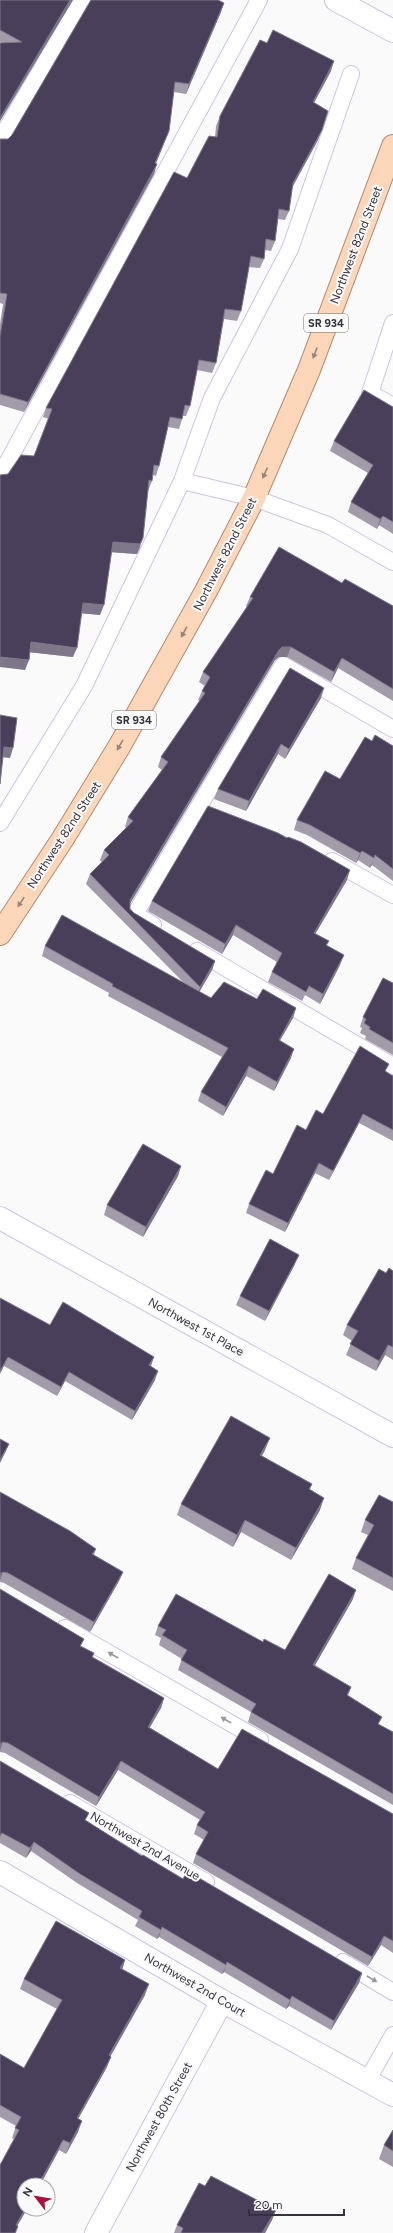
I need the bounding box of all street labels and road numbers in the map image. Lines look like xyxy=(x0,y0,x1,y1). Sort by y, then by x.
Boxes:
street label: Northwest 82nd Street xyxy=(327,184,385,306)
road number: SR 934 xyxy=(304,314,348,332)
street label: Northwest 82nd Street xyxy=(190,495,260,613)
road number: SR 934 xyxy=(112,711,156,729)
street label: Northwest 82nd Street xyxy=(24,778,104,891)
street label: Northwest 1st Place xyxy=(146,1295,247,1359)
street label: Northwest 2nd Avenue xyxy=(88,1809,203,1883)
street label: Northwest 2nd Court xyxy=(142,1950,249,2020)
street label: Northwest 80th Street xyxy=(123,2059,195,2174)

